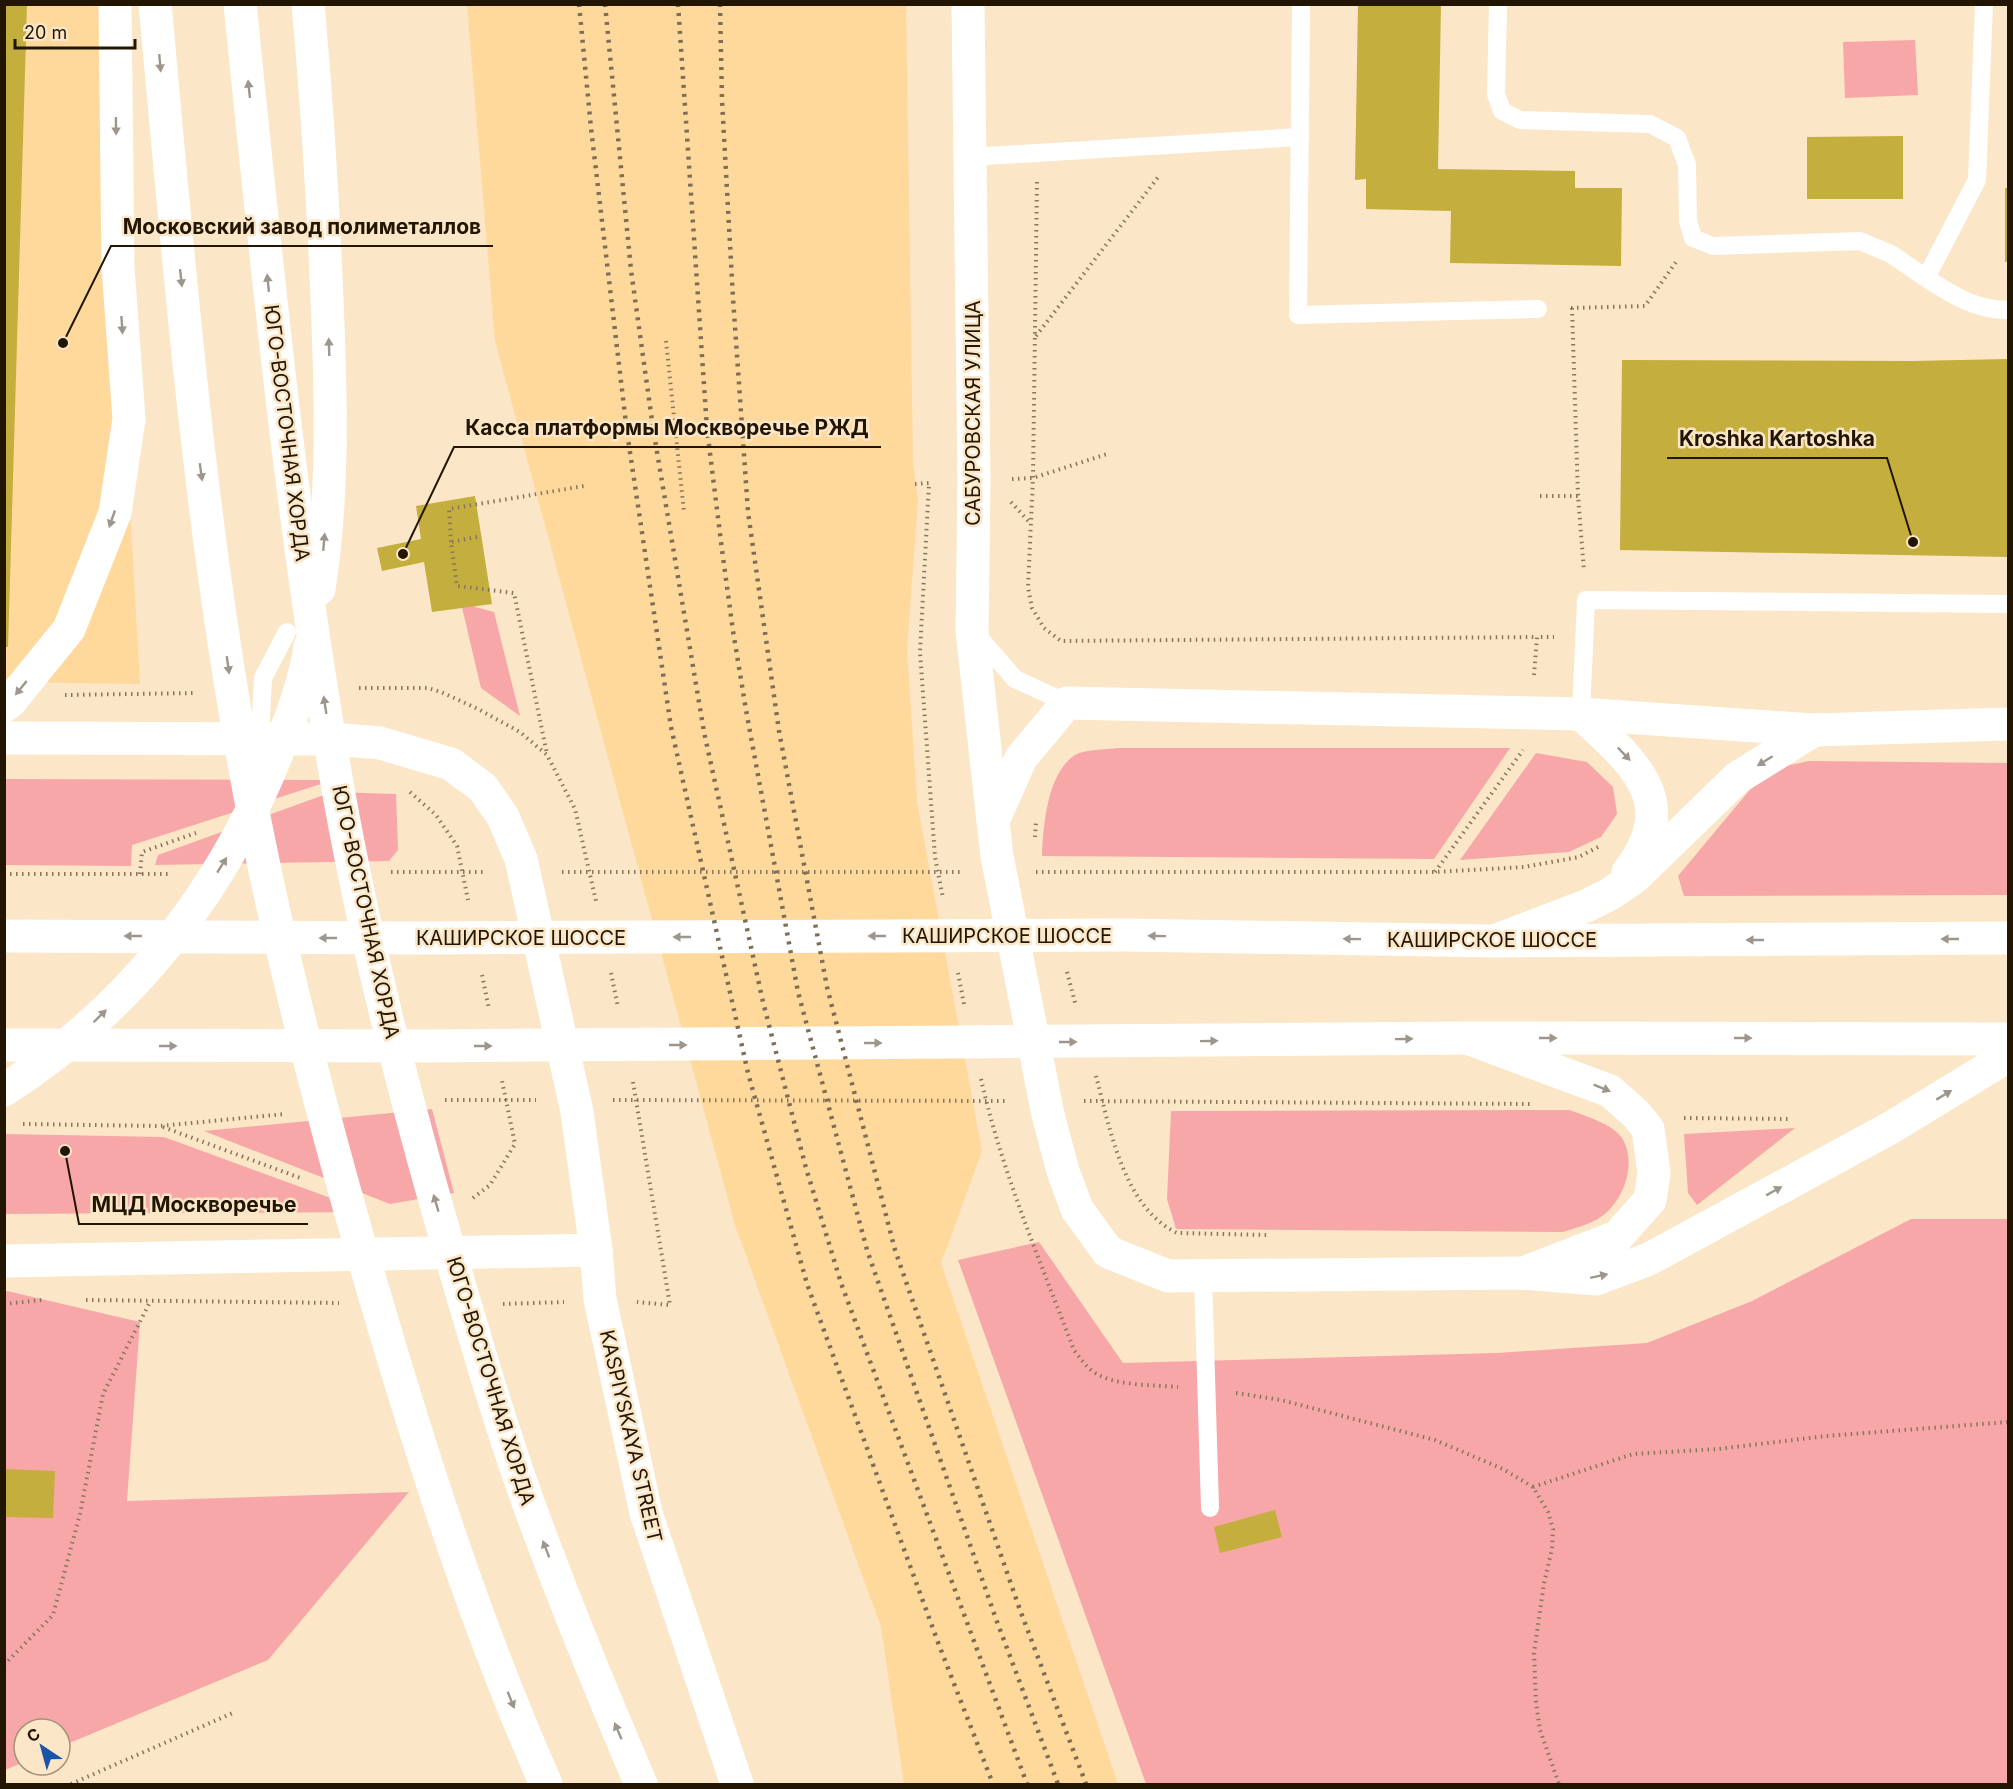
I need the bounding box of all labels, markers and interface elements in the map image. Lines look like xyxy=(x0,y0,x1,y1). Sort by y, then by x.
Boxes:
scale bar xyxy=(15,12,135,50)
text: 20 m xyxy=(24,22,67,43)
one-way arrow xyxy=(155,53,165,72)
one-way arrow xyxy=(244,80,254,99)
one-way arrow xyxy=(111,116,121,135)
callout: Московский завод полиметаллов xyxy=(111,207,493,246)
text: Московский завод полиметаллов xyxy=(123,214,481,239)
one-way arrow xyxy=(176,268,186,287)
one-way arrow xyxy=(264,274,273,293)
street label: САБУРОВСКАЯ УЛИЦА xyxy=(961,300,985,526)
street label: ЮГО-ВОСТОЧНАЯ ХОРДА xyxy=(259,303,315,563)
one-way arrow xyxy=(117,316,127,335)
one-way arrow xyxy=(324,338,333,357)
callout: Касса платформы Москворечье РЖД xyxy=(454,408,881,447)
text: Касса платформы Москворечье РЖД xyxy=(465,415,869,440)
callout: Kroshka Kartoshka xyxy=(1667,419,1887,458)
text: Kroshka Kartoshka xyxy=(1679,426,1875,451)
one-way arrow xyxy=(196,462,205,481)
one-way arrow xyxy=(107,510,116,528)
one-way arrow xyxy=(319,532,329,551)
one-way arrow xyxy=(224,655,233,674)
one-way arrow xyxy=(15,681,28,696)
one-way arrow xyxy=(320,696,329,715)
one-way arrow xyxy=(1616,747,1630,761)
one-way arrow xyxy=(1757,755,1773,766)
street label: ЮГО-ВОСТОЧНАЯ ХОРДА xyxy=(327,783,405,1041)
one-way arrow xyxy=(217,857,228,873)
street label: КАШИРСКОЕ ШОССЕ xyxy=(902,924,1112,948)
street label: КАШИРСКОЕ ШОССЕ xyxy=(416,926,626,950)
street label: КАШИРСКОЕ ШОССЕ xyxy=(1387,928,1597,952)
one-way arrow xyxy=(123,931,142,941)
one-way arrow xyxy=(868,931,887,941)
one-way arrow xyxy=(1148,931,1167,941)
one-way arrow xyxy=(673,932,692,942)
one-way arrow xyxy=(318,933,337,942)
one-way arrow xyxy=(1343,934,1362,944)
one-way arrow xyxy=(1941,934,1960,944)
one-way arrow xyxy=(1746,935,1765,945)
one-way arrow xyxy=(93,1009,108,1023)
one-way arrow xyxy=(1539,1033,1558,1043)
one-way arrow xyxy=(1734,1033,1753,1043)
one-way arrow xyxy=(1394,1034,1413,1044)
one-way arrow xyxy=(1199,1036,1218,1046)
one-way arrow xyxy=(1059,1037,1078,1047)
one-way arrow xyxy=(864,1038,883,1048)
one-way arrow xyxy=(669,1040,688,1049)
one-way arrow xyxy=(158,1041,177,1051)
one-way arrow xyxy=(474,1041,493,1051)
one-way arrow xyxy=(1593,1084,1611,1093)
one-way arrow xyxy=(1936,1090,1952,1101)
callout: МЦД Москворечье xyxy=(79,1185,308,1224)
one-way arrow xyxy=(1766,1186,1783,1196)
text: МЦД Москворечье xyxy=(92,1192,296,1217)
one-way arrow xyxy=(431,1194,440,1212)
street label: ЮГО-ВОСТОЧНАЯ ХОРДА xyxy=(442,1254,540,1508)
one-way arrow xyxy=(1590,1271,1609,1280)
street label: KASPIYSKAYA STREET xyxy=(595,1327,667,1545)
one-way arrow xyxy=(541,1540,551,1558)
one-way arrow xyxy=(506,1691,516,1709)
north arrow xyxy=(12,1717,72,1777)
one-way arrow xyxy=(613,1721,623,1739)
text: С xyxy=(23,1723,44,1746)

